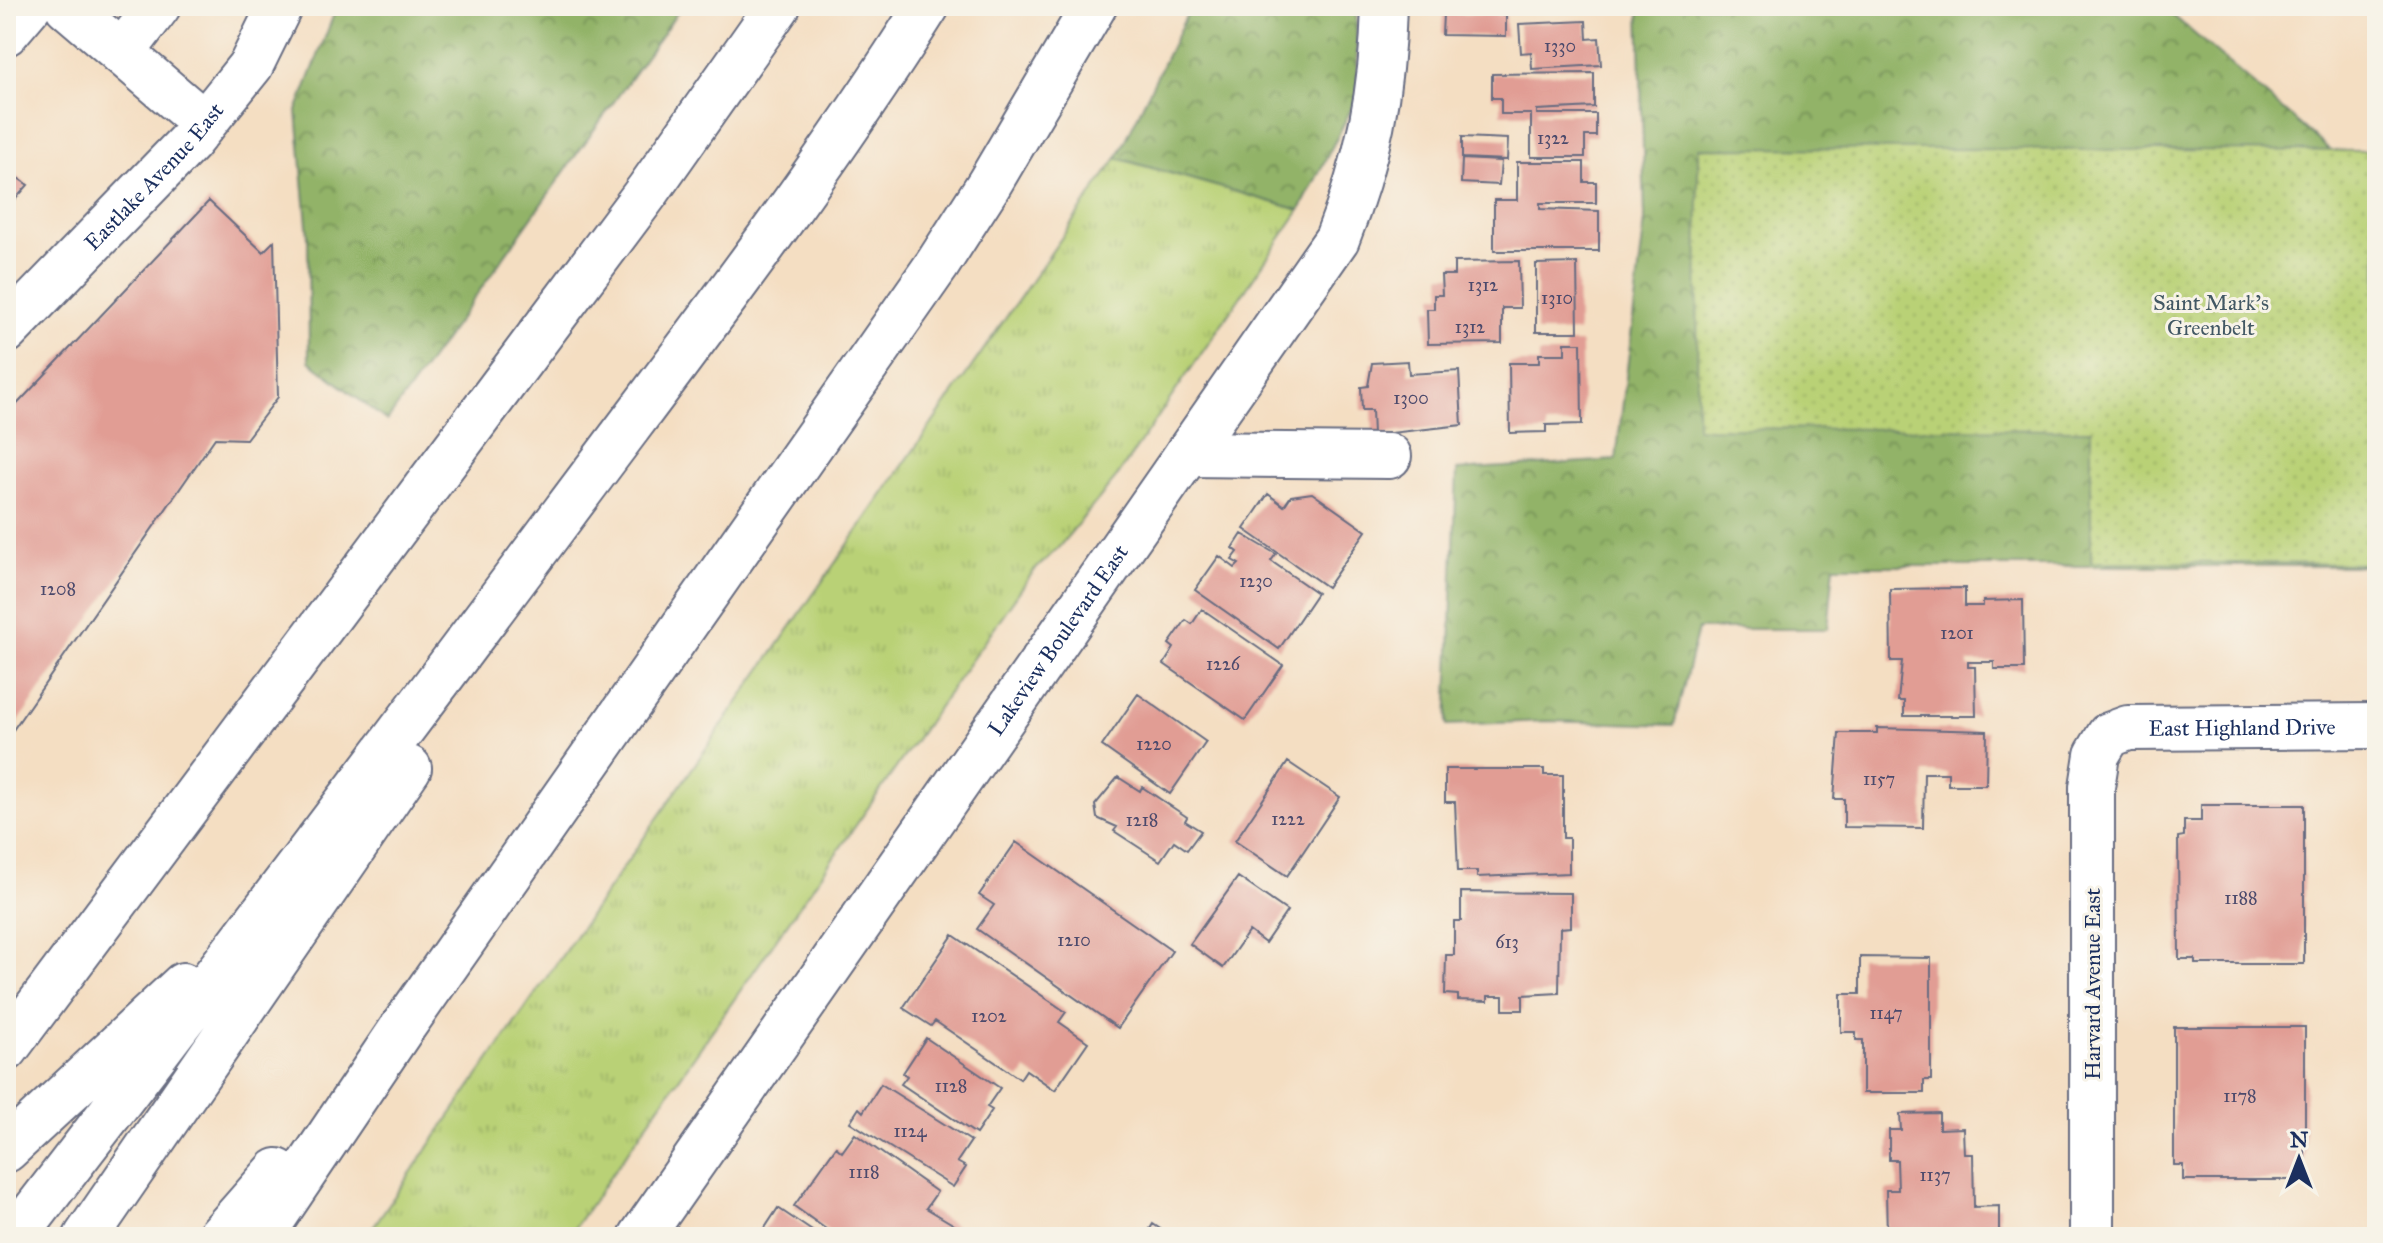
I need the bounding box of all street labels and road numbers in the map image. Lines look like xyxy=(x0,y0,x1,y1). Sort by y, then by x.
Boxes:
street label: Eastlake Avenue East xyxy=(79,97,229,256)
street label: Lakeview Boulevard East xyxy=(982,539,1134,741)
street label: East Highland Drive xyxy=(2148,713,2336,742)
street label: Harvard Avenue East xyxy=(2079,888,2106,1080)

